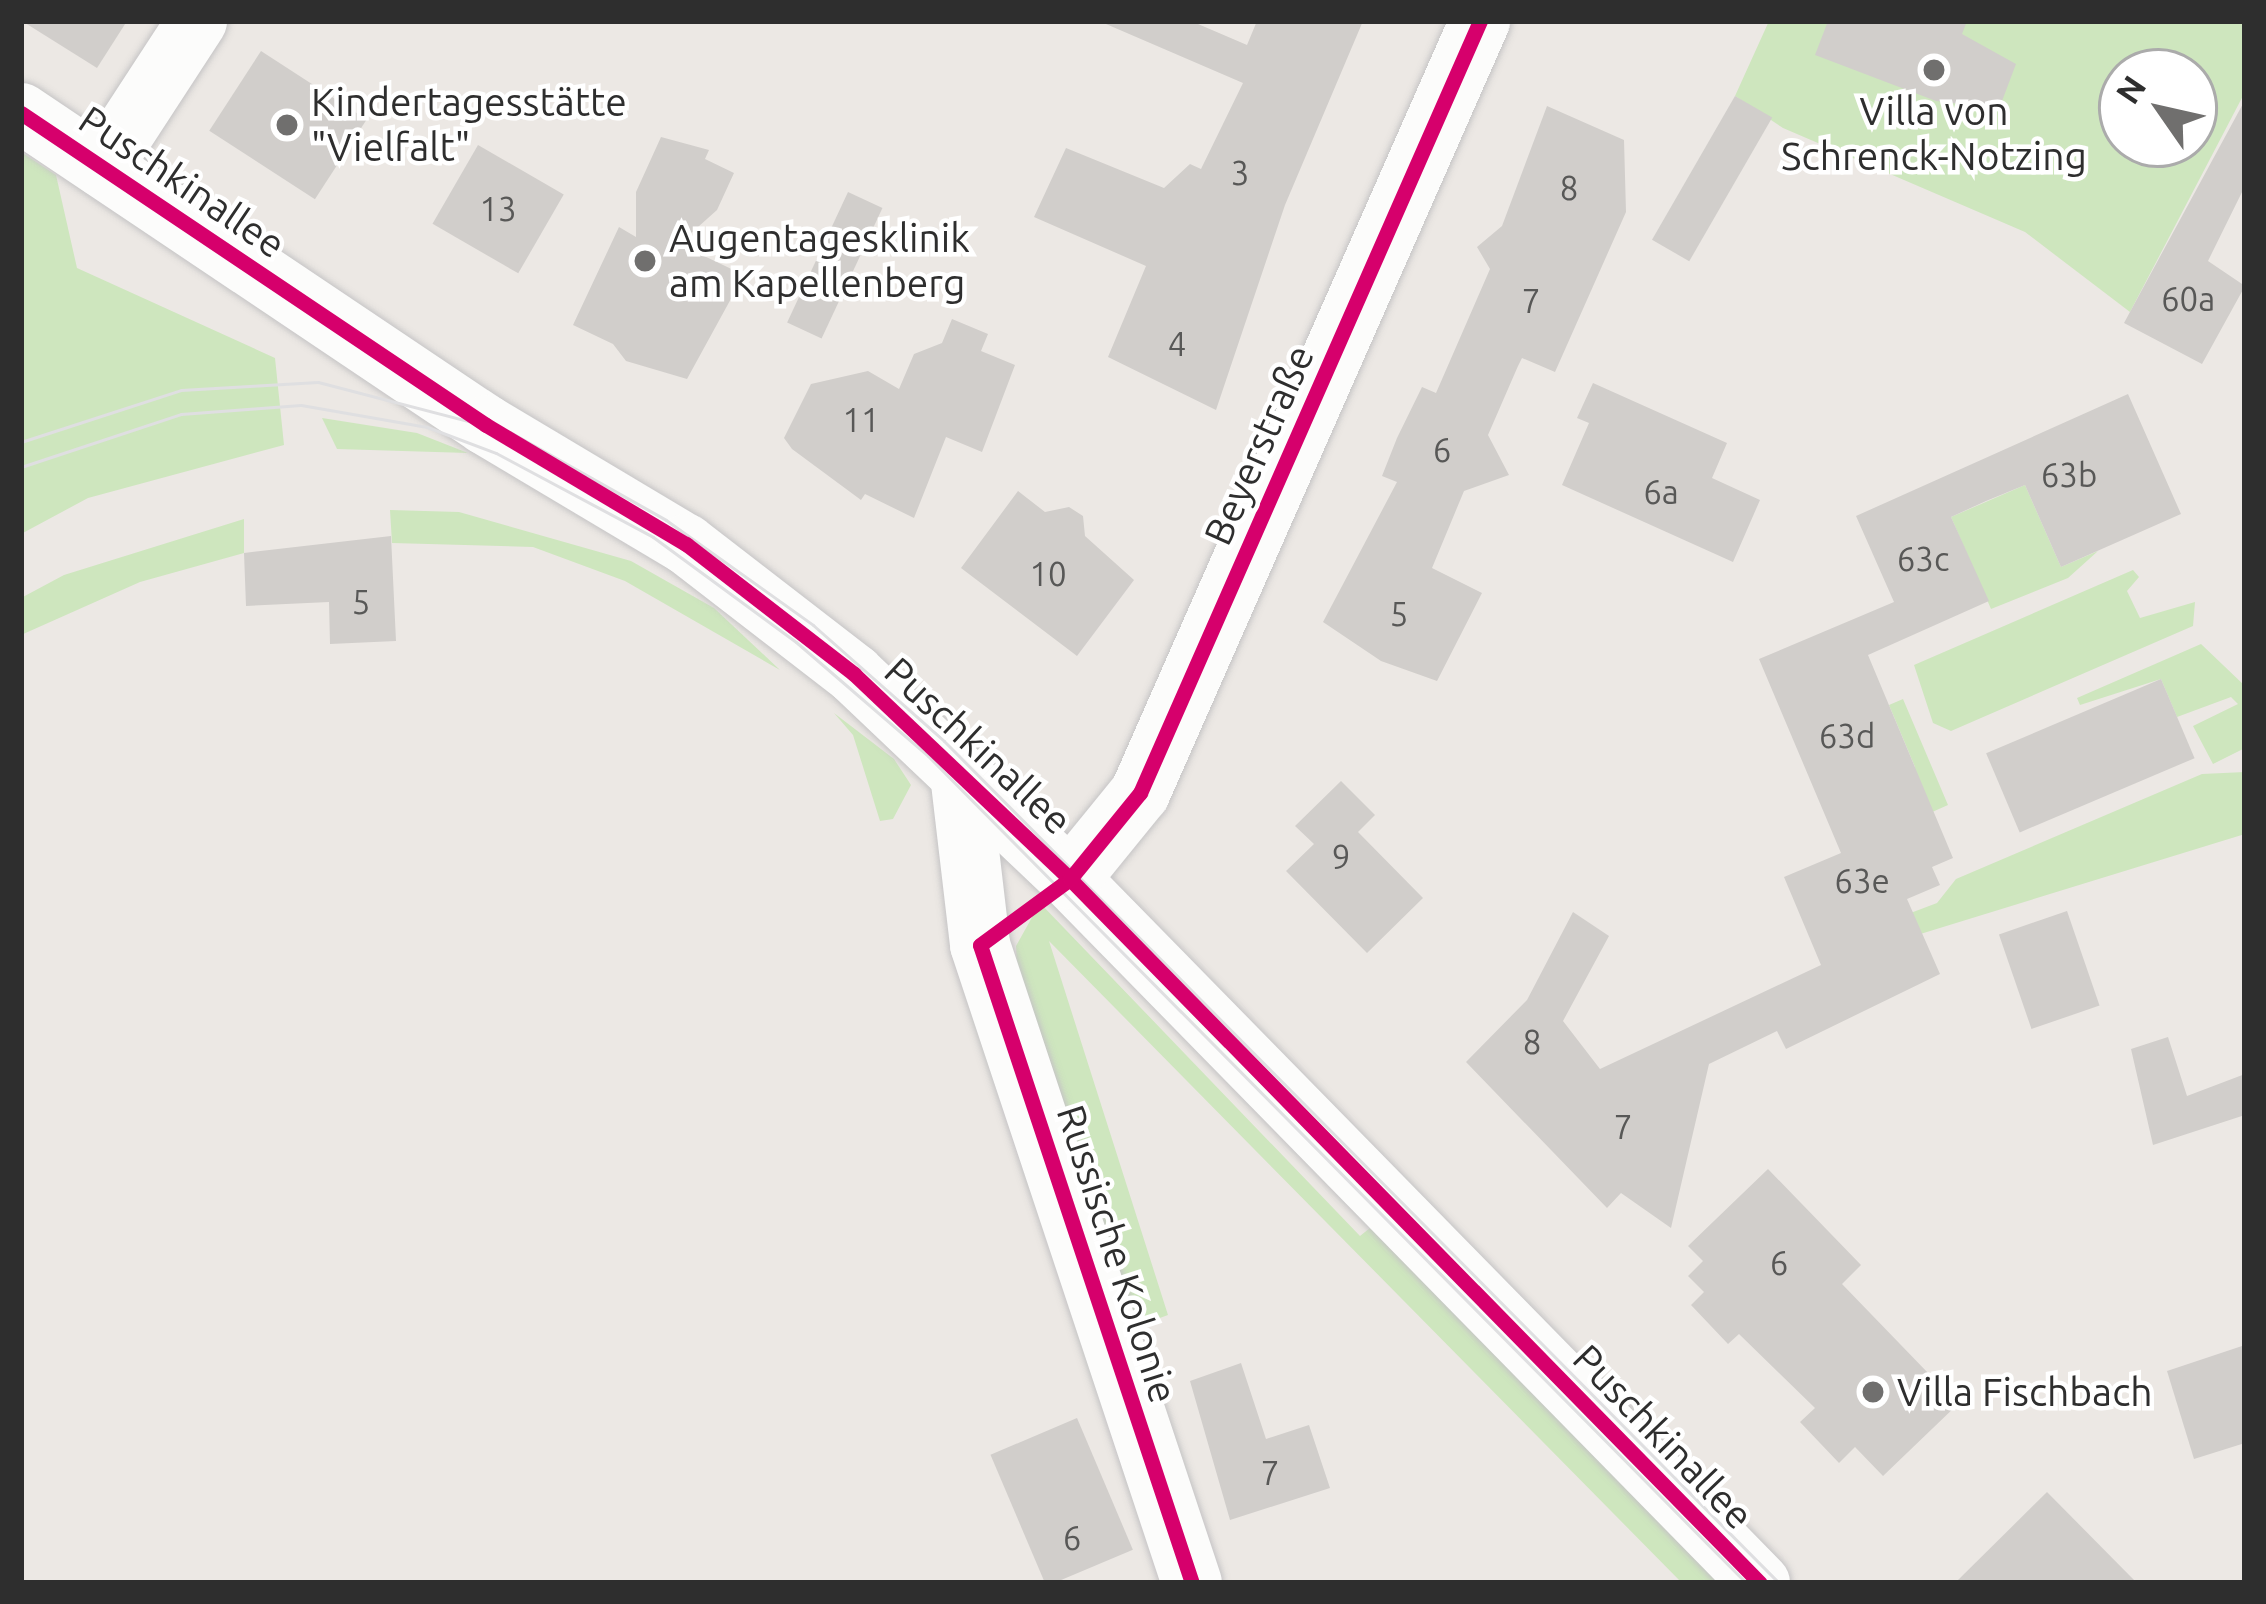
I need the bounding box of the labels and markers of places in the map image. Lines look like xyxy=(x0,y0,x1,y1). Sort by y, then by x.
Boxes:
marker: Villa von Schrenck-Notzing xyxy=(1921,57,1947,83)
place label: Kindertagesstätte "Vielfalt" xyxy=(311,80,627,171)
place label: Villa von Schrenck-Notzing xyxy=(1781,89,2087,180)
marker: Kindertagesstätte "Vielfalt" xyxy=(274,112,300,138)
place label: Augentagesklinik am Kapellenberg xyxy=(669,216,970,307)
marker: Augentagesklinik am Kapellenberg xyxy=(632,248,658,274)
place label: Villa Fischbach xyxy=(1897,1369,2153,1415)
marker: Villa Fischbach xyxy=(1860,1379,1886,1405)

